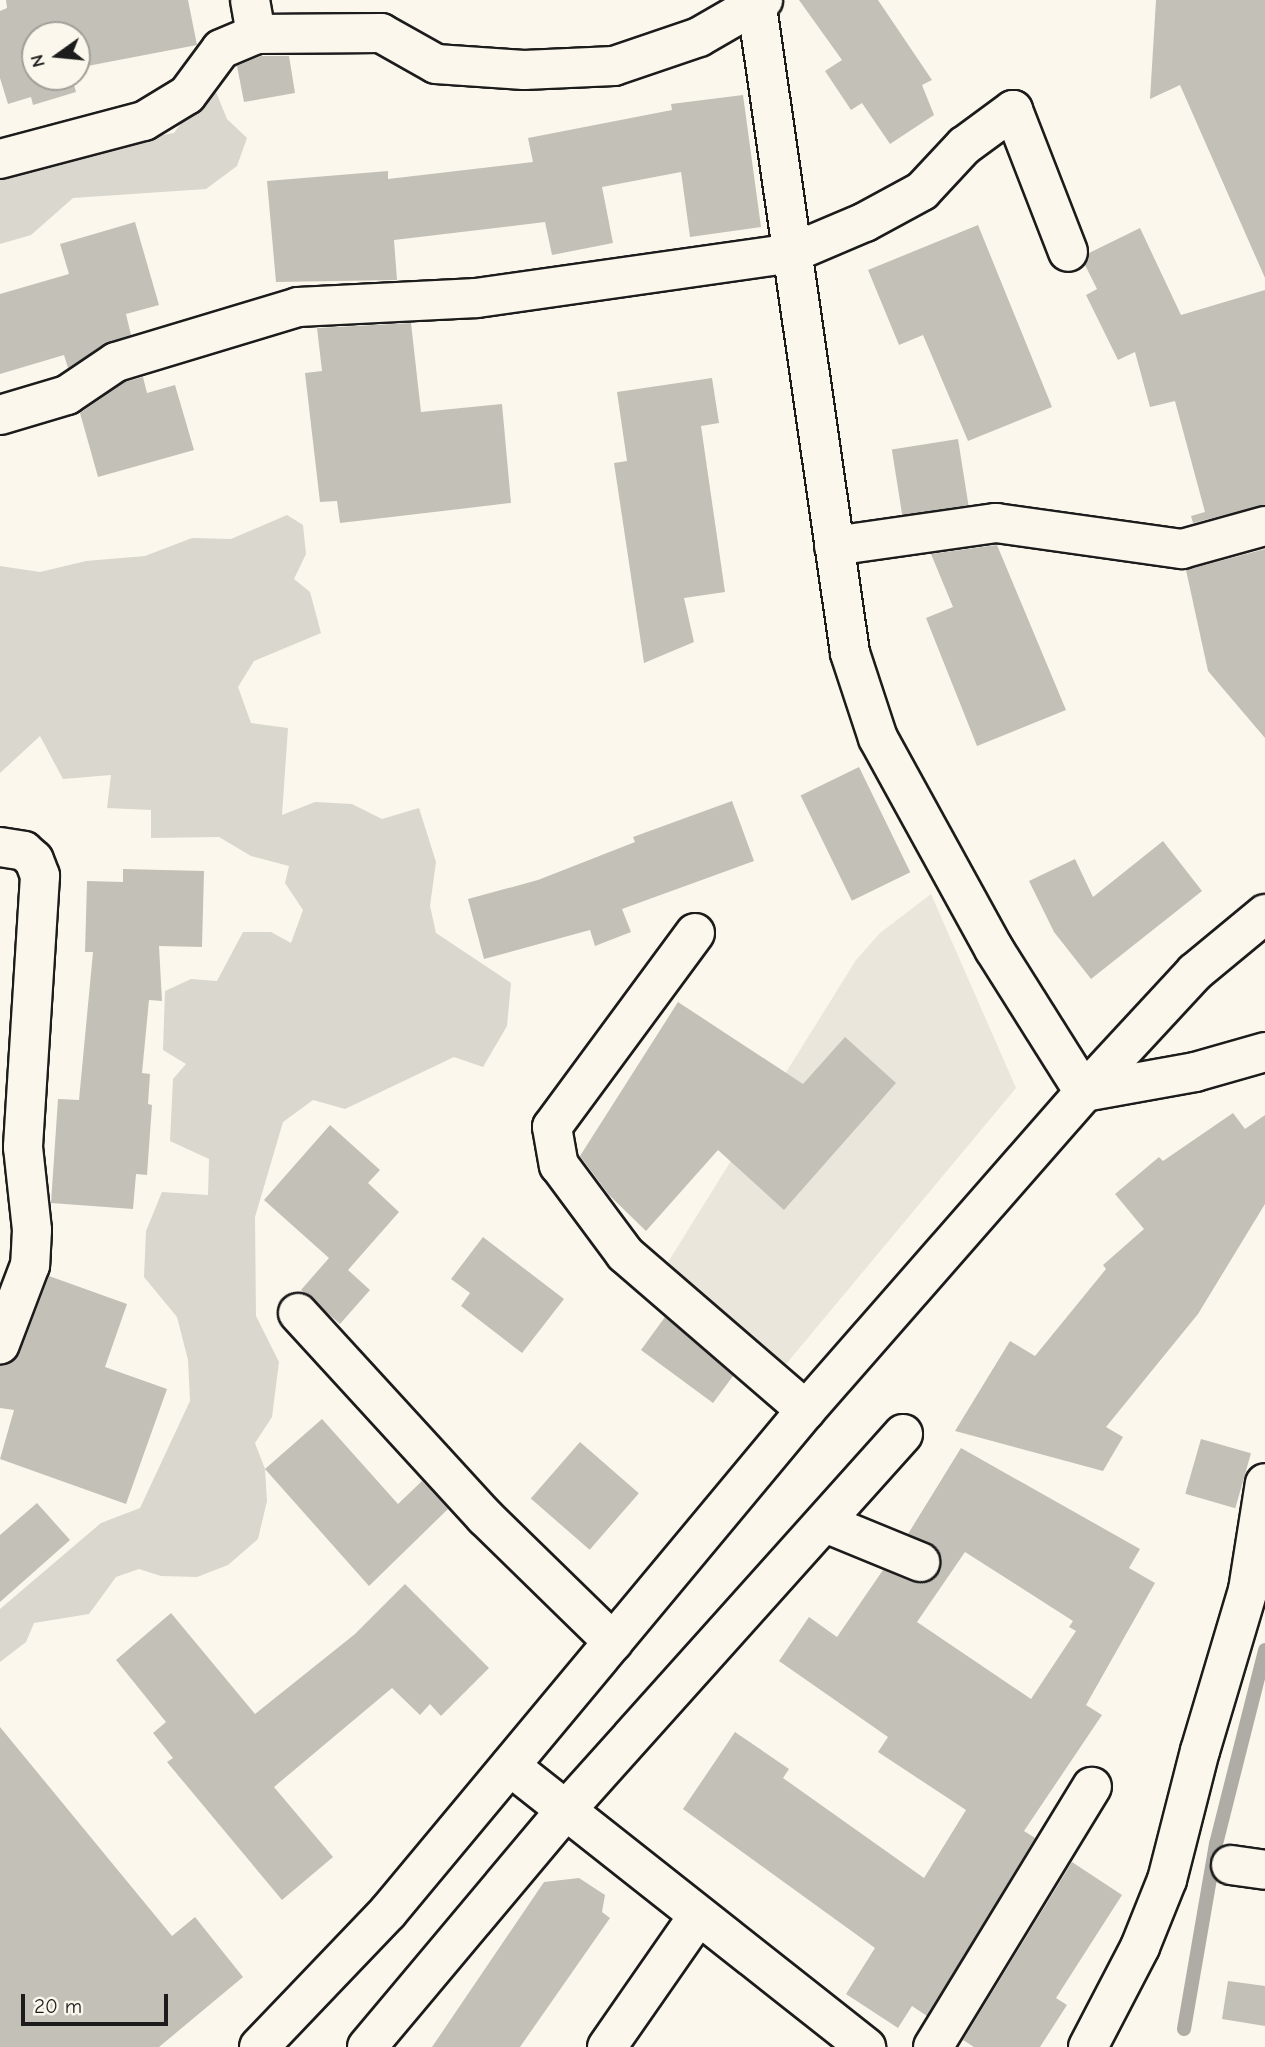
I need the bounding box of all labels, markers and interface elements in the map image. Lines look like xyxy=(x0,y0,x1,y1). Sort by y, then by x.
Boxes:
north arrow xyxy=(21,21,91,91)
text: N xyxy=(25,52,50,70)
scale bar xyxy=(24,1980,172,2024)
text: 20 m xyxy=(34,1994,82,2018)

